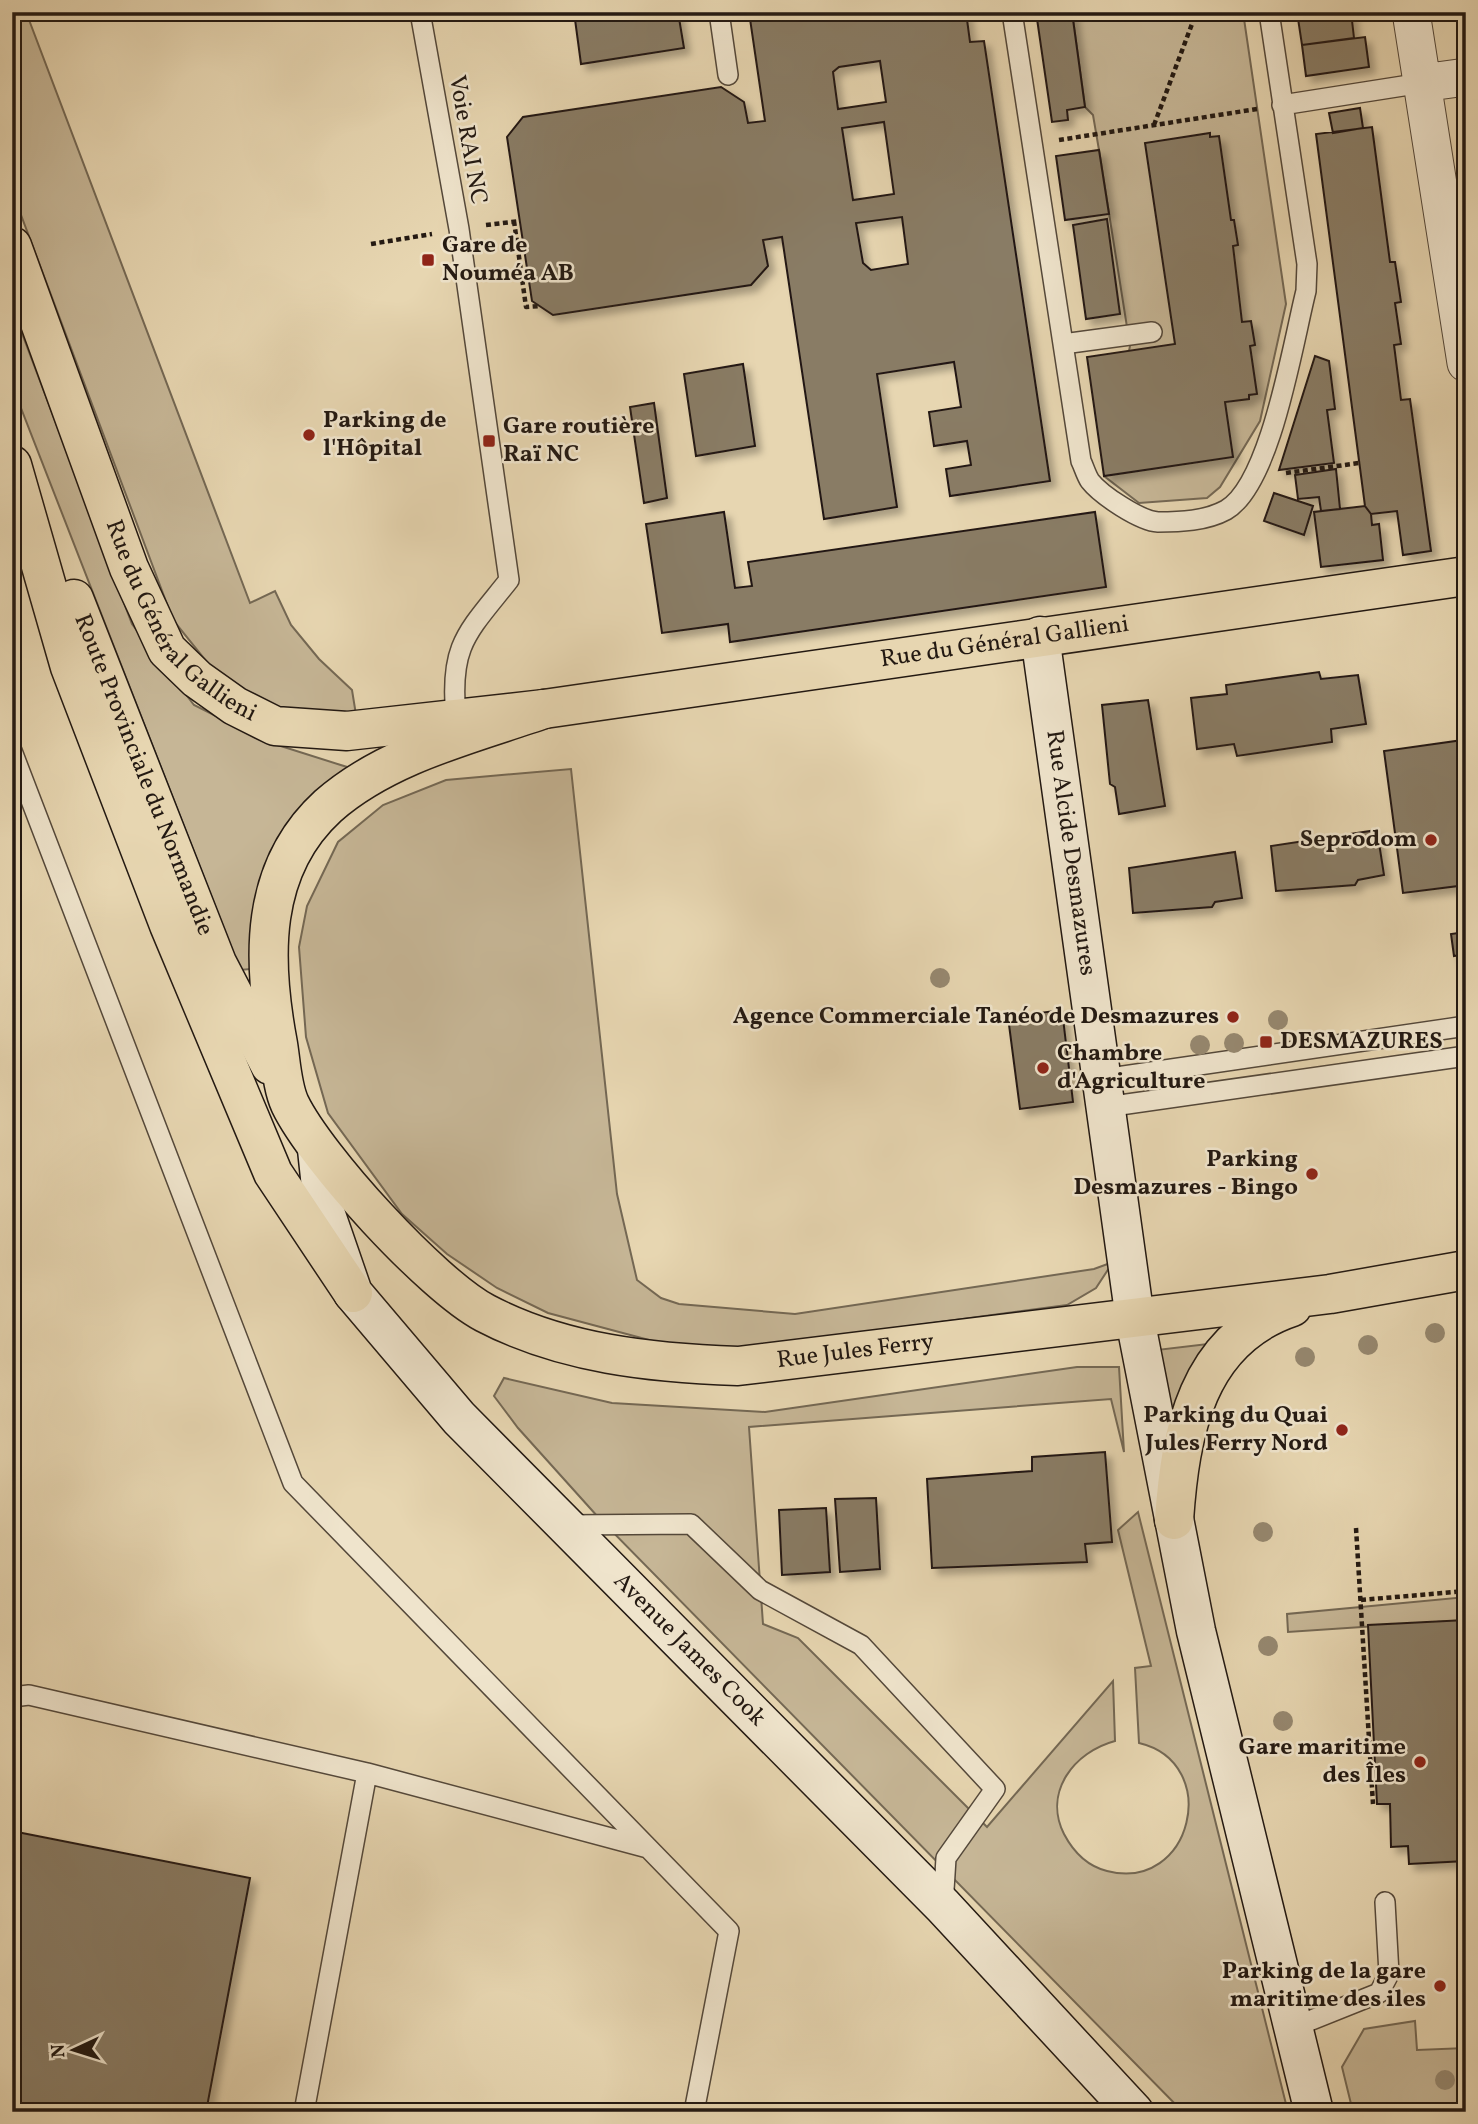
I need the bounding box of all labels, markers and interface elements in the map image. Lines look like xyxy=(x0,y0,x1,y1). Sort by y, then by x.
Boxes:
street label: Voie RAI NC xyxy=(439,73,495,207)
place label: Gare de Nouméa AB xyxy=(442,229,574,291)
marker: Gare de Nouméa AB xyxy=(420,252,436,268)
place label: Parking de l'Hôpital xyxy=(323,404,447,466)
place label: Gare routière Raï NC xyxy=(503,410,655,472)
marker: Parking de l'Hôpital xyxy=(301,427,317,443)
marker: Gare routière Raï NC xyxy=(481,433,497,449)
street label: Rue du Général Gallieni xyxy=(96,515,262,731)
street label: Rue du Général Gallieni xyxy=(878,608,1131,677)
street label: Route Provinciale du Normandie xyxy=(65,609,222,941)
street label: Rue Alcide Desmazures xyxy=(1036,728,1104,978)
place label: Seprodom xyxy=(1300,823,1417,857)
marker: Seprodom xyxy=(1423,832,1439,848)
place label: Agence Commerciale Tanéo de Desmazures xyxy=(733,1000,1219,1034)
marker: Agence Commerciale Tanéo de Desmazures xyxy=(1225,1009,1241,1025)
place label: DESMAZURES xyxy=(1280,1025,1443,1059)
marker: DESMAZURES xyxy=(1258,1034,1274,1050)
place label: Chambre d'Agriculture xyxy=(1057,1037,1205,1099)
marker: Chambre d'Agriculture xyxy=(1035,1060,1051,1076)
place label: Parking Desmazures - Bingo xyxy=(1073,1143,1298,1205)
marker: Parking Desmazures - Bingo xyxy=(1304,1166,1320,1182)
street label: Rue Jules Ferry xyxy=(775,1325,936,1378)
place label: Parking du Quai Jules Ferry Nord xyxy=(1143,1399,1328,1461)
marker: Parking du Quai Jules Ferry Nord xyxy=(1334,1422,1350,1438)
street label: Avenue James Cook xyxy=(605,1565,773,1735)
place label: Gare maritime des Îles xyxy=(1239,1731,1406,1793)
marker: Gare maritime des Îles xyxy=(1412,1754,1428,1770)
place label: Parking de la gare maritime des iles xyxy=(1222,1955,1426,2017)
marker: Parking de la gare maritime des iles xyxy=(1432,1978,1448,1994)
north arrow xyxy=(38,2016,108,2086)
text: N xyxy=(46,2043,72,2059)

